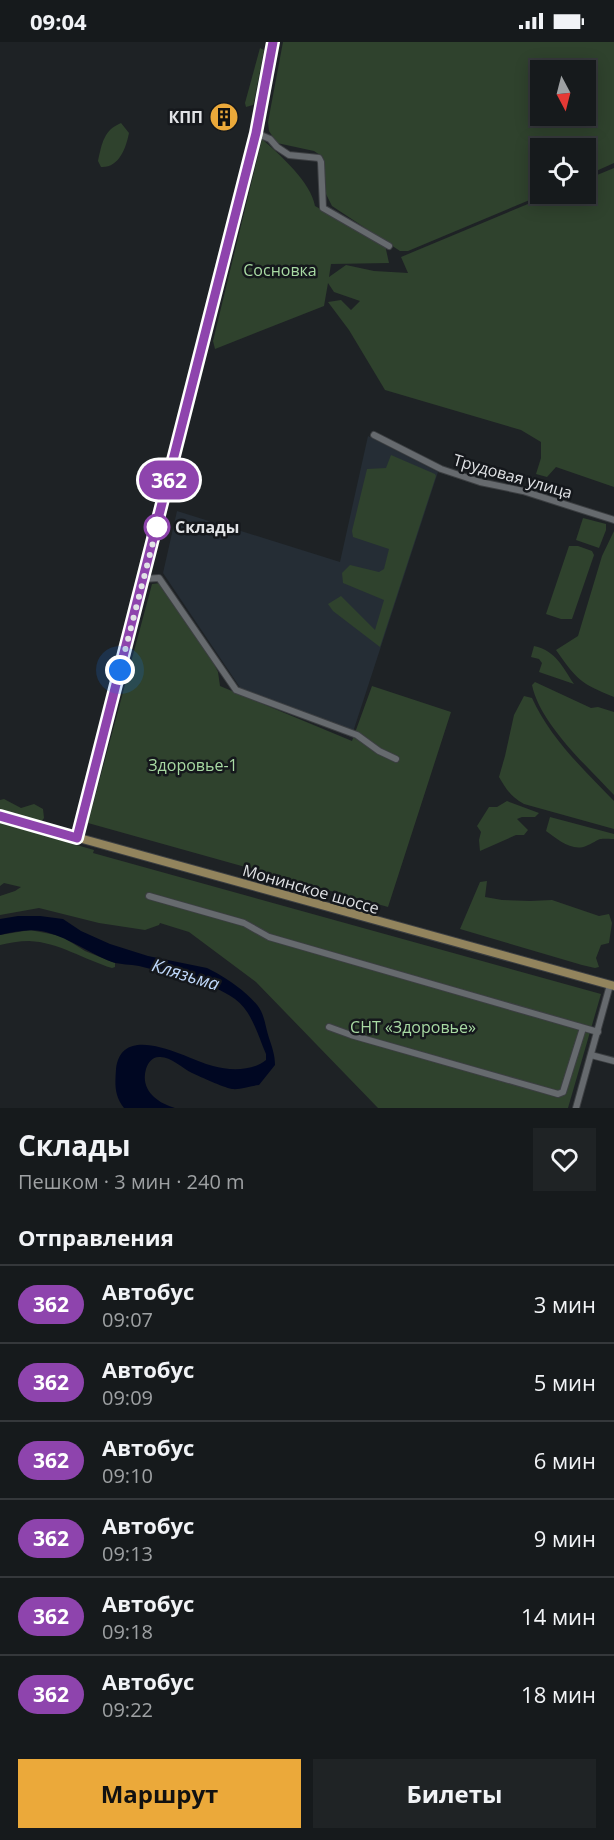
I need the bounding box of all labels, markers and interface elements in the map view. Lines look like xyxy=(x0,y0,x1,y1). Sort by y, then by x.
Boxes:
text: 09:04 xyxy=(30,6,87,36)
north arrow xyxy=(530,60,596,126)
map controls xyxy=(530,60,596,204)
building icon: КПП xyxy=(208,101,240,133)
place label: КПП xyxy=(168,106,203,128)
button: locate xyxy=(530,138,596,204)
park label: Сосновка xyxy=(243,259,317,281)
street label: Трудовая улица xyxy=(451,449,575,503)
line badge: 362 xyxy=(134,460,204,500)
text: 362 xyxy=(151,466,187,494)
marker: Склады xyxy=(144,514,170,540)
place label: Склады xyxy=(175,516,239,538)
your location xyxy=(105,655,135,685)
park label: Здоровье-1 xyxy=(148,754,238,776)
street label: Монинское шоссе xyxy=(240,859,382,919)
water label: Клязьма xyxy=(149,952,223,996)
park label: СНТ «Здоровье» xyxy=(350,1016,476,1038)
text: Склады xyxy=(18,1126,131,1164)
button: heart xyxy=(533,1128,596,1191)
text: Пешком · 3 мин · 240 m xyxy=(18,1168,245,1195)
text: Отправления xyxy=(18,1222,174,1252)
text: Автобус xyxy=(102,1276,194,1306)
text: 3 мин xyxy=(534,1289,596,1319)
text: 362 xyxy=(33,1290,69,1318)
text: 09:07 xyxy=(102,1306,153,1333)
text: Автобус xyxy=(102,1354,194,1384)
text: 5 мин xyxy=(534,1367,596,1397)
text: 362 xyxy=(33,1368,69,1396)
text: 09:09 xyxy=(102,1384,153,1411)
text: Автобус xyxy=(102,1432,194,1462)
text: 6 мин xyxy=(534,1445,596,1475)
text: 362 xyxy=(33,1446,69,1474)
text: 09:10 xyxy=(102,1462,153,1489)
text: Автобус xyxy=(102,1510,194,1540)
text: 9 мин xyxy=(534,1523,596,1553)
text: 362 xyxy=(33,1524,69,1552)
text: 09:13 xyxy=(102,1540,153,1567)
text: Автобус xyxy=(102,1588,194,1618)
text: 14 мин xyxy=(521,1601,596,1631)
text: 362 xyxy=(33,1602,69,1630)
text: 09:18 xyxy=(102,1618,153,1645)
text: Автобус xyxy=(102,1666,194,1696)
text: 18 мин xyxy=(521,1679,596,1709)
text: 362 xyxy=(33,1680,69,1708)
text: 09:22 xyxy=(102,1696,153,1723)
button: Маршрут xyxy=(18,1759,301,1828)
button: Билеты xyxy=(313,1759,596,1828)

